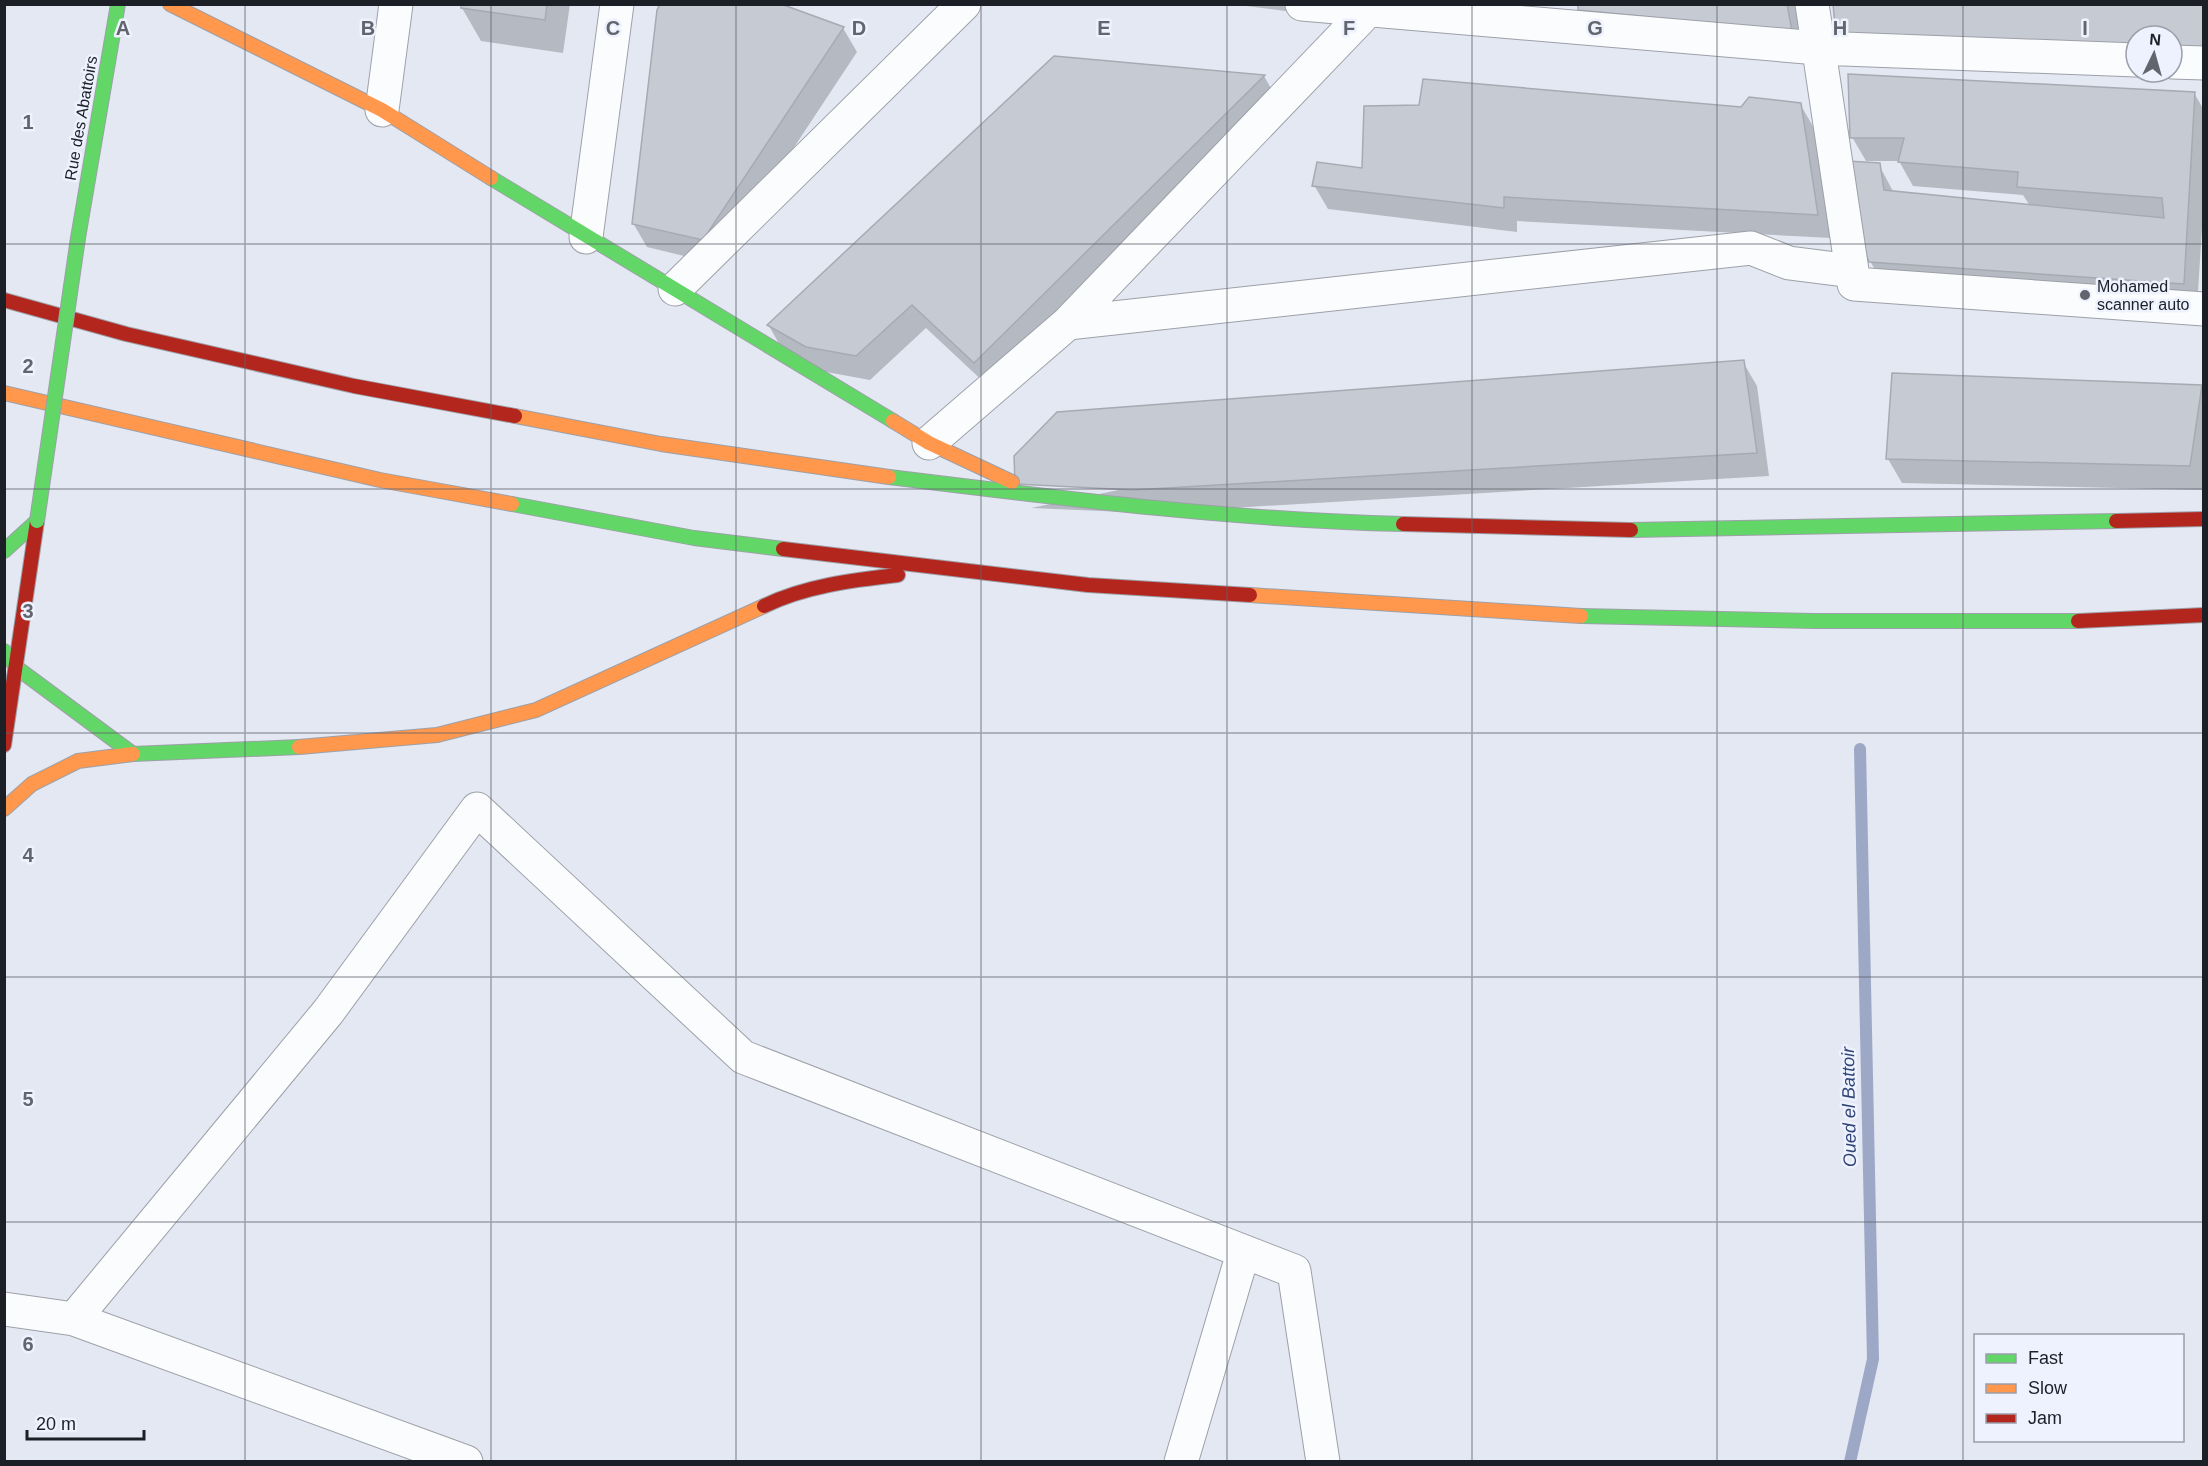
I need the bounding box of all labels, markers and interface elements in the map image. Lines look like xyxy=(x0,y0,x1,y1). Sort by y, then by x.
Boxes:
text: A xyxy=(116,17,130,39)
text: B xyxy=(361,17,375,39)
text: C xyxy=(606,17,620,39)
text: D xyxy=(852,17,866,39)
text: E xyxy=(1097,17,1111,39)
text: F xyxy=(1343,17,1355,39)
text: G xyxy=(1587,17,1603,39)
text: H xyxy=(1833,17,1847,39)
text: I xyxy=(2082,17,2088,39)
north arrow xyxy=(2124,24,2184,84)
text: N xyxy=(2149,31,2162,49)
street label: Rue des Abattoirs xyxy=(62,54,100,182)
text: 1 xyxy=(22,111,34,133)
place label: Mohamed scanner auto xyxy=(2097,278,2190,313)
marker: Mohamed scanner auto xyxy=(2078,288,2092,302)
text: 2 xyxy=(22,355,34,377)
text: 3 xyxy=(22,600,34,622)
text: 4 xyxy=(22,844,34,866)
water label: Oued el Battoir xyxy=(1838,1046,1860,1167)
text: 5 xyxy=(22,1088,34,1110)
text: 6 xyxy=(22,1333,34,1355)
legend xyxy=(1974,1334,2184,1442)
text: Fast xyxy=(2028,1348,2063,1368)
text: Slow xyxy=(2028,1378,2068,1398)
scale bar xyxy=(27,1403,144,1441)
text: Jam xyxy=(2028,1408,2062,1428)
text: 20 m xyxy=(36,1414,76,1434)

